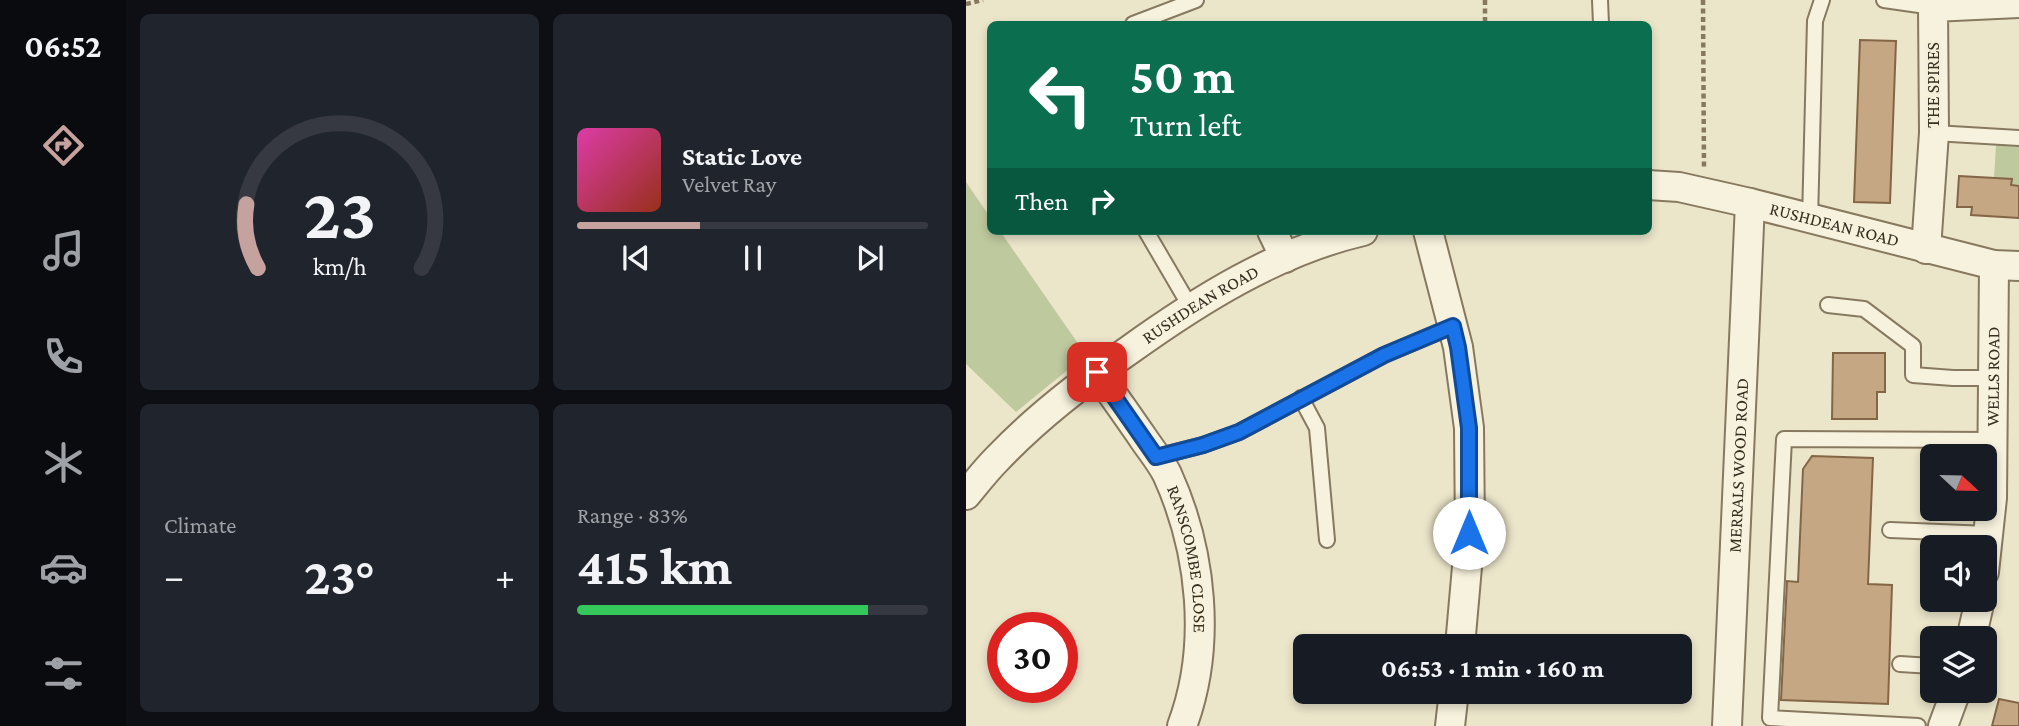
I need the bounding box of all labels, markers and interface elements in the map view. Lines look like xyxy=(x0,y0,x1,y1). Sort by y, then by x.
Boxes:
text: 06:52 xyxy=(24,28,102,64)
street label: THE SPIRES xyxy=(1923,42,1943,128)
icon: left xyxy=(1015,49,1106,140)
text: 50 m xyxy=(1130,49,1235,104)
text: Turn left xyxy=(1130,107,1241,143)
icon: directions xyxy=(39,121,88,170)
text: Static Love xyxy=(682,142,802,171)
text: Velvet Ray xyxy=(682,171,776,197)
text: 23 xyxy=(303,174,376,255)
icon: right xyxy=(1083,182,1121,220)
text: Then xyxy=(1015,187,1069,216)
street label: RUSHDEAN ROAD xyxy=(1768,198,1901,251)
icon: music xyxy=(39,226,88,275)
icon: previous xyxy=(617,239,655,277)
icon: pause xyxy=(734,239,772,277)
icon: next xyxy=(851,239,889,277)
text: km/h xyxy=(313,253,366,280)
street label: RUSHDEAN ROAD xyxy=(1138,261,1262,348)
street label: WELLS ROAD xyxy=(1983,326,2003,427)
icon: phone xyxy=(39,332,88,381)
pin xyxy=(1067,342,1127,402)
icon: arrive xyxy=(1078,353,1116,391)
street label: MERRALS WOOD ROAD xyxy=(1725,377,1752,553)
icon: climate xyxy=(39,438,88,487)
north arrow xyxy=(1920,444,1997,522)
map controls xyxy=(1920,444,1997,703)
street label: RANSCOMBE CLOSE xyxy=(1163,482,1210,633)
position arrow xyxy=(1432,496,1506,570)
text: Range · 83% xyxy=(577,502,688,528)
text: Climate xyxy=(164,512,236,538)
button: sound xyxy=(1920,535,1997,612)
text: 415 km xyxy=(577,537,732,595)
icon: car xyxy=(39,543,88,592)
text: 23° xyxy=(304,547,375,605)
text: − xyxy=(164,555,184,597)
text: + xyxy=(495,555,515,597)
speed limit sign: 30 xyxy=(987,612,1078,703)
button: layers xyxy=(1920,626,1997,703)
icon: filters xyxy=(39,649,88,698)
text: 06:53 · 1 min · 160 m xyxy=(1381,654,1604,683)

